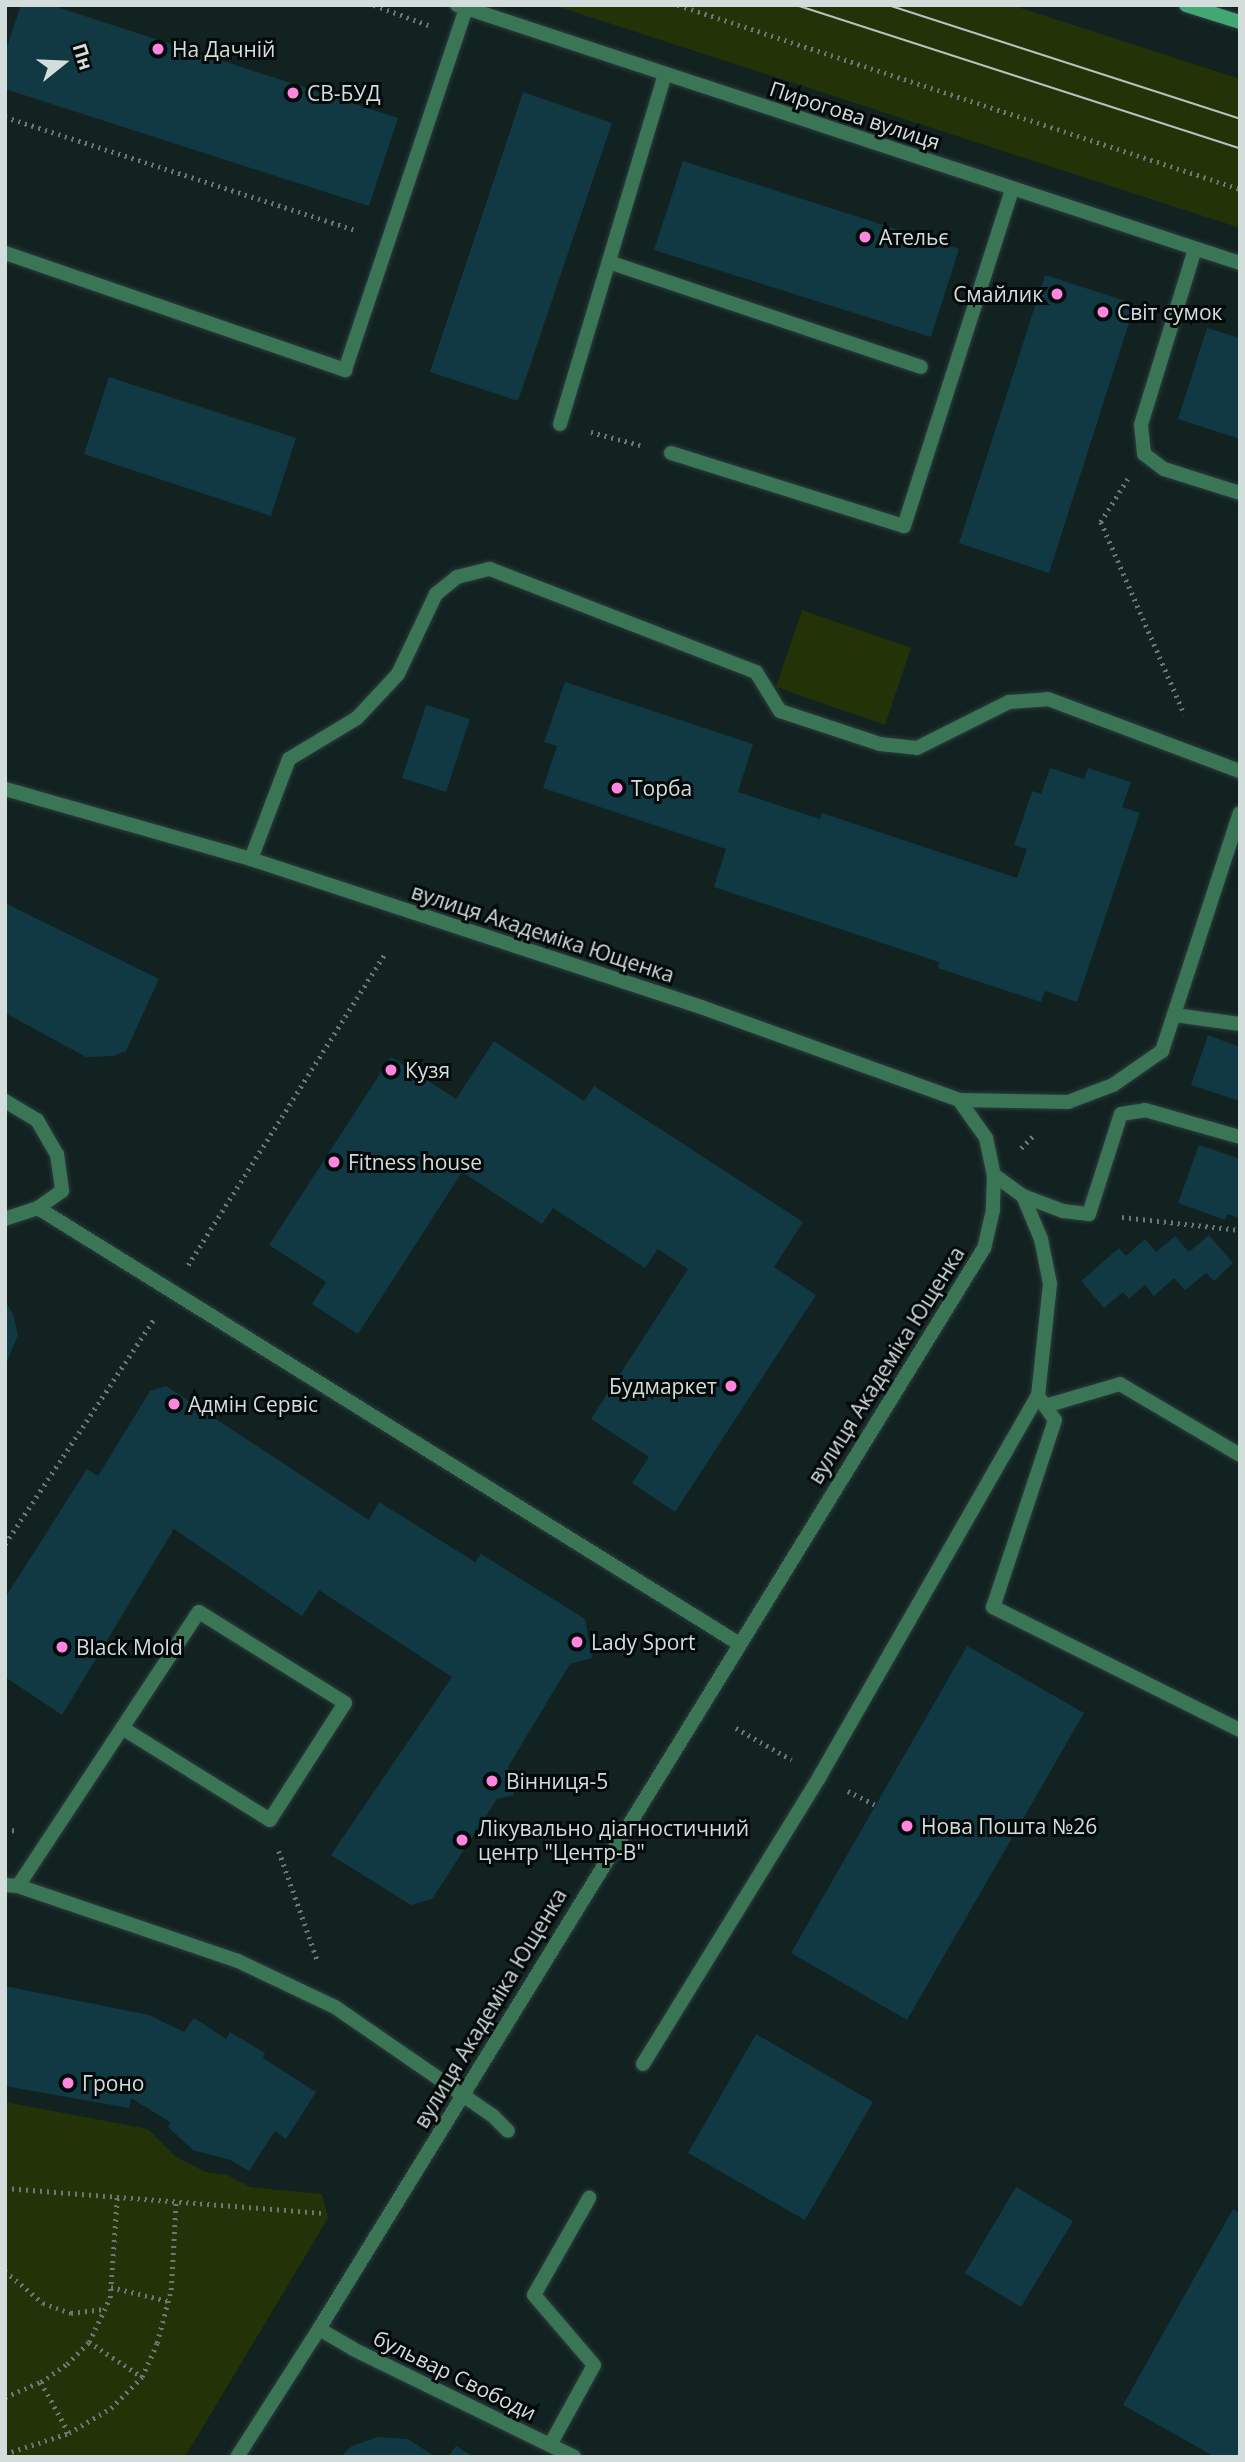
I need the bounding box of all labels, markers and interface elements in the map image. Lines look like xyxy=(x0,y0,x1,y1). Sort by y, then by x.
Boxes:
north arrow xyxy=(28,28,98,98)
place label: На Дачній xyxy=(172,36,275,62)
text: Пн xyxy=(66,40,99,73)
marker: На Дачній xyxy=(150,41,166,57)
street label: Пирогова вулиця xyxy=(767,76,943,154)
place label: СВ-БУД xyxy=(307,80,381,106)
marker: СВ-БУД xyxy=(285,85,301,101)
place label: Ательє xyxy=(879,224,949,250)
marker: Ательє xyxy=(857,229,873,245)
place label: Смайлик xyxy=(953,281,1043,307)
marker: Смайлик xyxy=(1049,286,1065,302)
place label: Світ сумок xyxy=(1117,299,1222,325)
marker: Світ сумок xyxy=(1095,304,1111,320)
place label: Торба xyxy=(631,775,692,801)
marker: Торба xyxy=(609,780,625,796)
street label: вулиця Академіка Ющенка xyxy=(408,879,678,987)
place label: Кузя xyxy=(405,1057,450,1083)
marker: Кузя xyxy=(383,1062,399,1078)
place label: Fitness house xyxy=(348,1149,482,1175)
marker: Fitness house xyxy=(326,1154,342,1170)
street label: вулиця Академіка Ющенка xyxy=(802,1242,970,1488)
place label: Будмаркет xyxy=(609,1373,717,1399)
marker: Будмаркет xyxy=(723,1378,739,1394)
place label: Адмін Сервіс xyxy=(188,1391,318,1417)
marker: Адмін Сервіс xyxy=(166,1396,182,1412)
place label: Lady Sport xyxy=(591,1629,696,1655)
place label: Black Mold xyxy=(76,1634,183,1660)
marker: Lady Sport xyxy=(569,1634,585,1650)
marker: Black Mold xyxy=(54,1639,70,1655)
place label: Вінниця-5 xyxy=(506,1768,608,1794)
marker: Вінниця-5 xyxy=(484,1773,500,1789)
place label: Нова Пошта №26 xyxy=(921,1813,1097,1839)
place label: Лікувально діагностичний центр "Центр-В" xyxy=(478,1815,749,1865)
marker: Нова Пошта №26 xyxy=(899,1818,915,1834)
marker: Лікувально діагностичний центр "Центр-В" xyxy=(452,1830,472,1850)
street label: вулиця Академіка Ющенка xyxy=(408,1884,572,2132)
place label: Гроно xyxy=(82,2070,144,2096)
marker: Гроно xyxy=(60,2075,76,2091)
street label: бульвар Свободи xyxy=(370,2325,540,2425)

